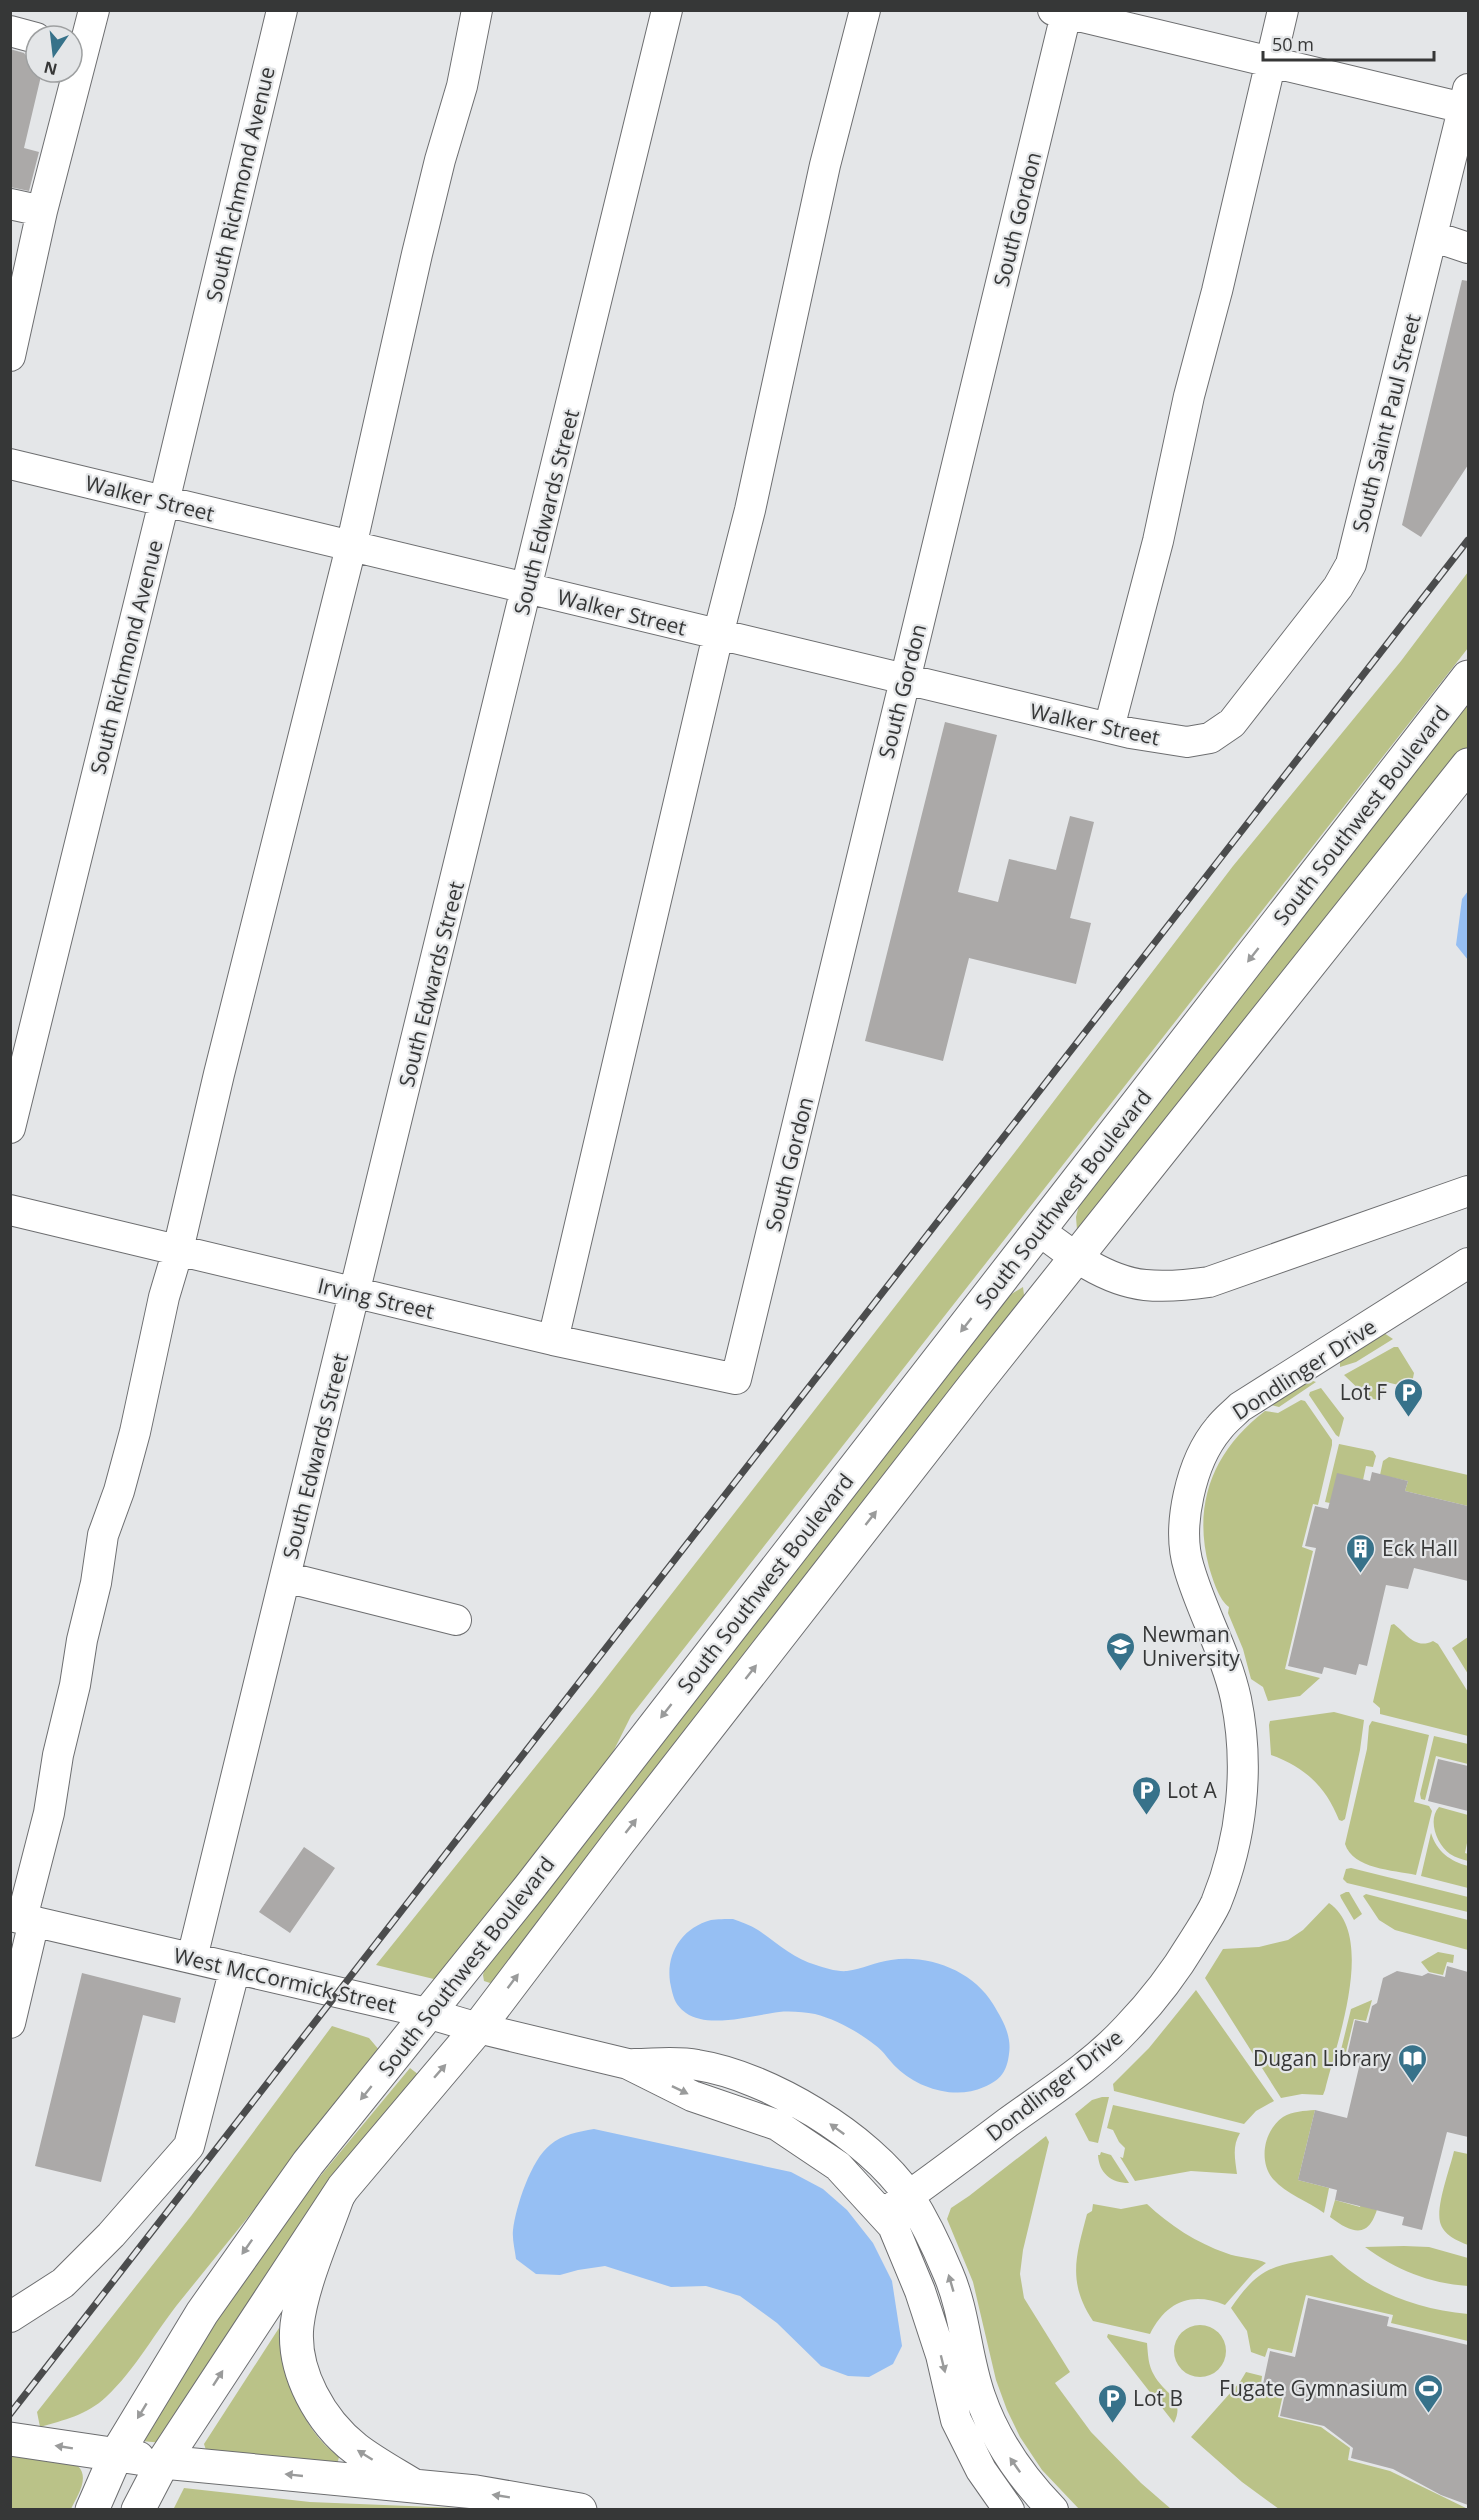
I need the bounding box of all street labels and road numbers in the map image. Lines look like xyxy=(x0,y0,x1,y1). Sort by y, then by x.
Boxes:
street label: South Richmond Avenue xyxy=(199,64,281,304)
street label: South Gordon xyxy=(987,149,1047,289)
street label: South Saint Paul Street xyxy=(1345,311,1427,535)
street label: South Edwards Street xyxy=(507,406,585,618)
street label: Walker Street xyxy=(83,468,217,528)
street label: South Richmond Avenue xyxy=(83,537,169,777)
street label: Walker Street xyxy=(555,582,689,642)
street label: South Gordon xyxy=(872,621,932,761)
street label: Walker Street xyxy=(1028,697,1162,751)
street label: South Southwest Boulevard xyxy=(1267,700,1455,930)
street label: South Edwards Street xyxy=(392,878,470,1090)
street label: South Southwest Boulevard xyxy=(969,1084,1157,1314)
street label: South Gordon xyxy=(759,1094,819,1234)
street label: Irving Street xyxy=(315,1271,437,1325)
street label: Dondlinger Drive xyxy=(1227,1312,1381,1426)
street label: South Edwards Street xyxy=(276,1350,354,1562)
street label: South Southwest Boulevard xyxy=(671,1468,859,1698)
street label: South Southwest Boulevard xyxy=(372,1851,560,2081)
street label: West McCormick Street xyxy=(171,1941,399,2019)
street label: Dondlinger Drive xyxy=(980,2023,1128,2147)

